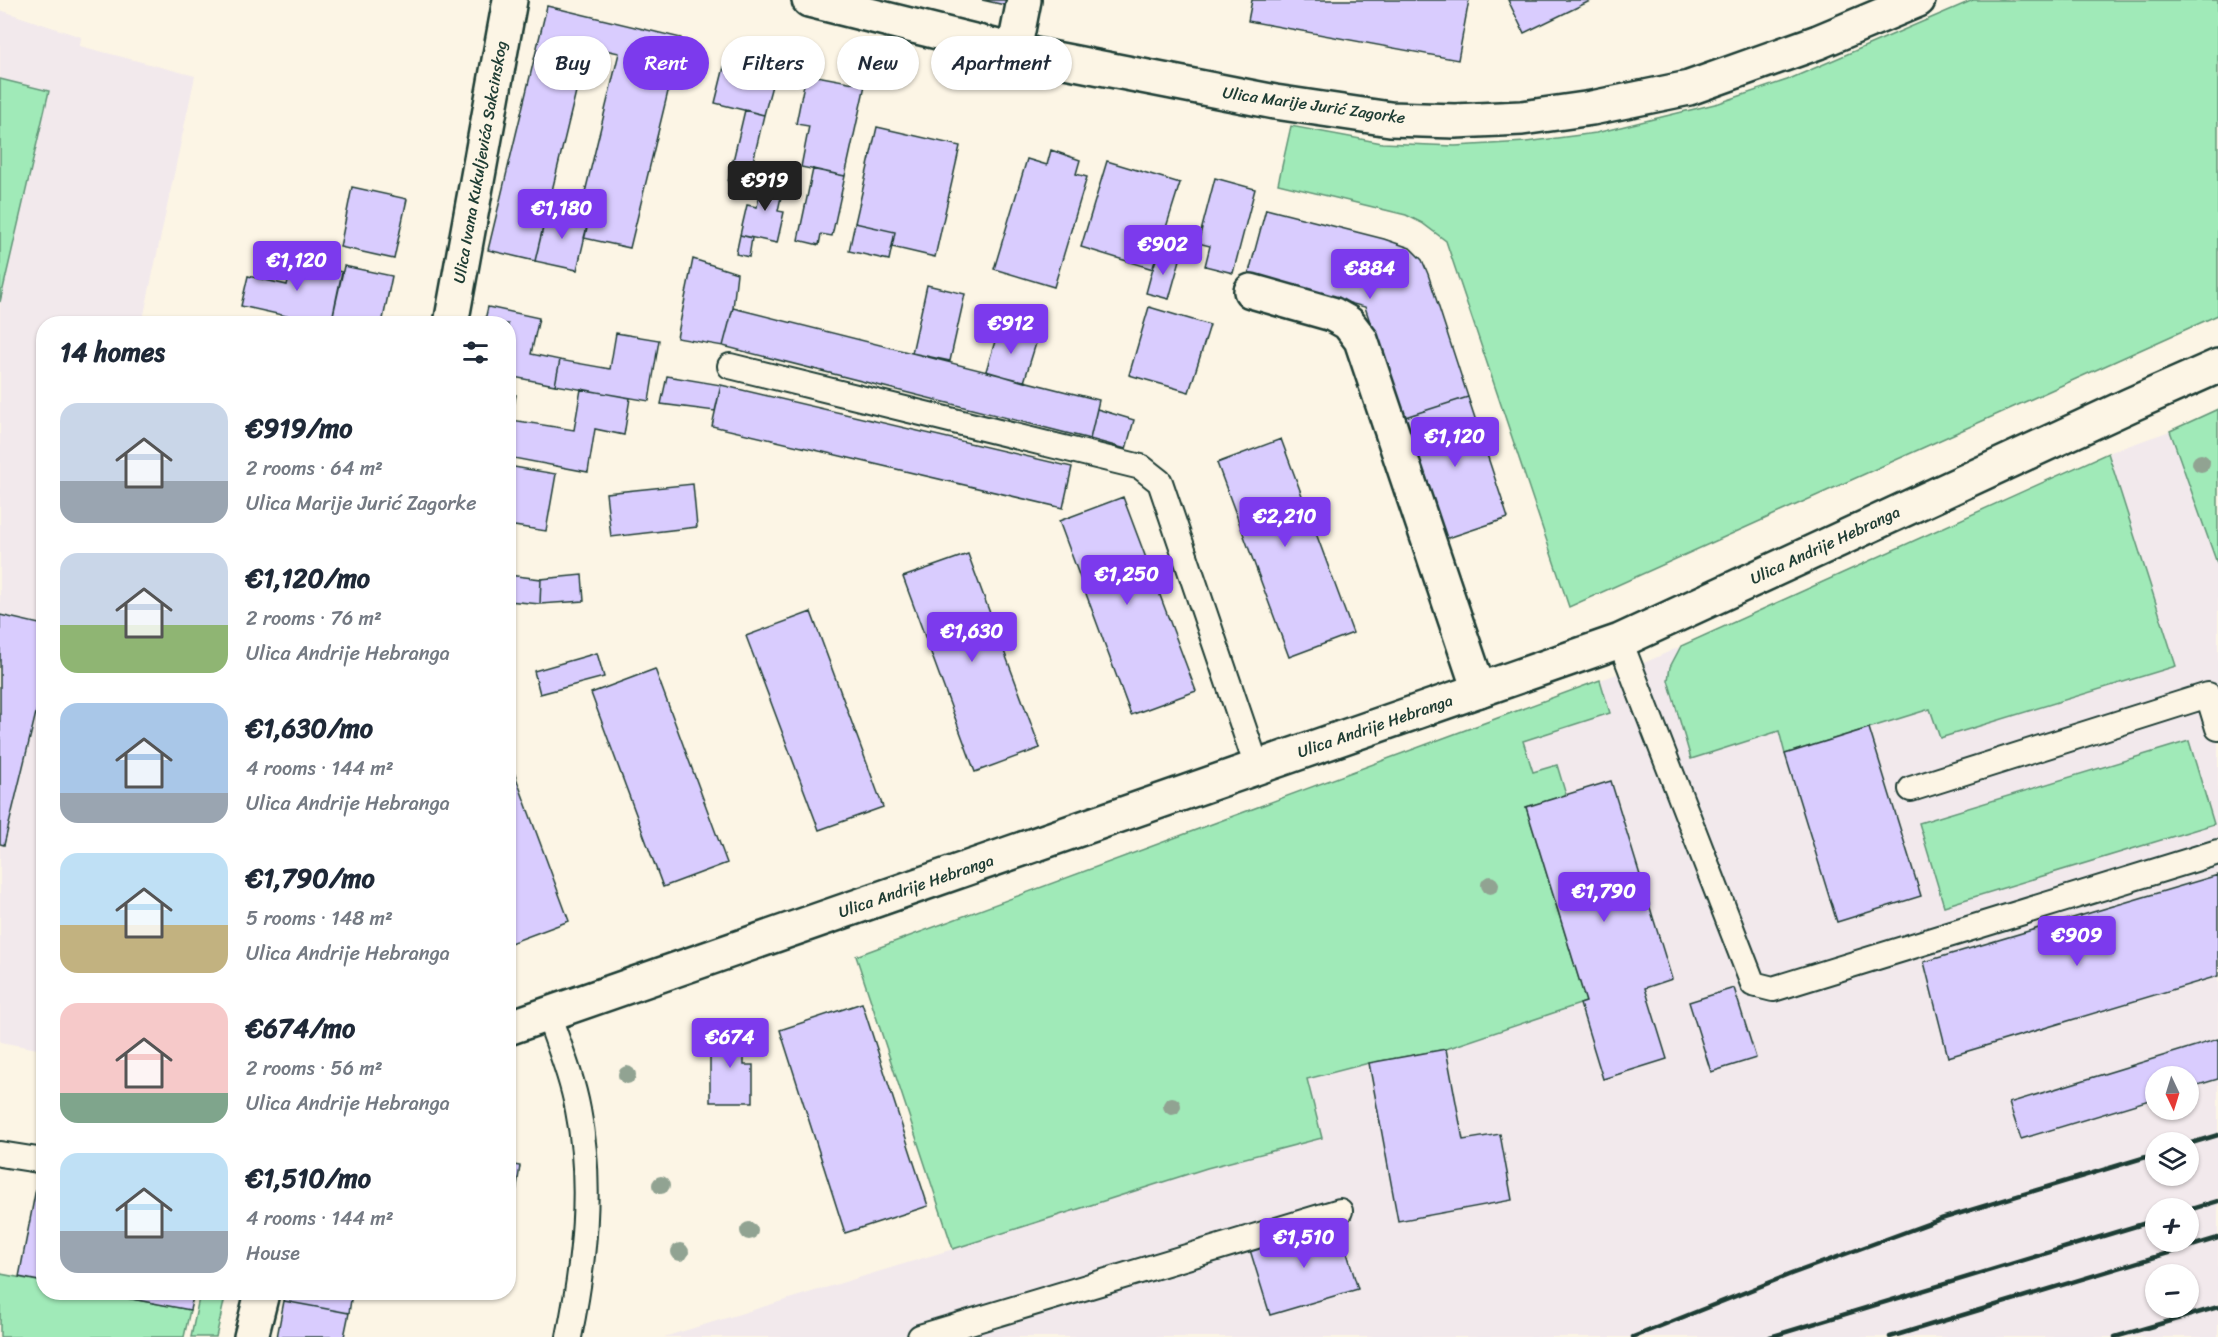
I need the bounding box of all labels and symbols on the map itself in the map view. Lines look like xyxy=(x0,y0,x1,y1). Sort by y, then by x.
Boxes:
street label: Ulica Ivana Kukuljevića Sakcinskog xyxy=(444,38,516,286)
street label: Ulica Marije Jurić Zagorke xyxy=(1221,78,1407,132)
pin: €919 xyxy=(729,161,801,212)
pin: €1,180 xyxy=(513,189,611,240)
pin: €902 xyxy=(1127,225,1199,276)
pin: €1,120 xyxy=(248,241,346,292)
pin: €884 xyxy=(1334,249,1406,300)
pin: €912 xyxy=(975,304,1047,355)
pin: €1,120 xyxy=(1406,417,1504,468)
pin: €2,210 xyxy=(1236,497,1334,548)
street label: Ulica Andrije Hebranga xyxy=(1745,497,1905,593)
pin: €1,250 xyxy=(1078,555,1176,606)
pin: €1,630 xyxy=(923,612,1021,663)
street label: Ulica Andrije Hebranga xyxy=(1293,686,1457,766)
street label: Ulica Andrije Hebranga xyxy=(834,846,998,926)
pin: €1,790 xyxy=(1555,872,1653,923)
pin: €909 xyxy=(2041,916,2113,967)
pin: €674 xyxy=(694,1018,766,1069)
north arrow xyxy=(2145,1066,2199,1120)
pin: €1,510 xyxy=(1255,1218,1353,1269)

